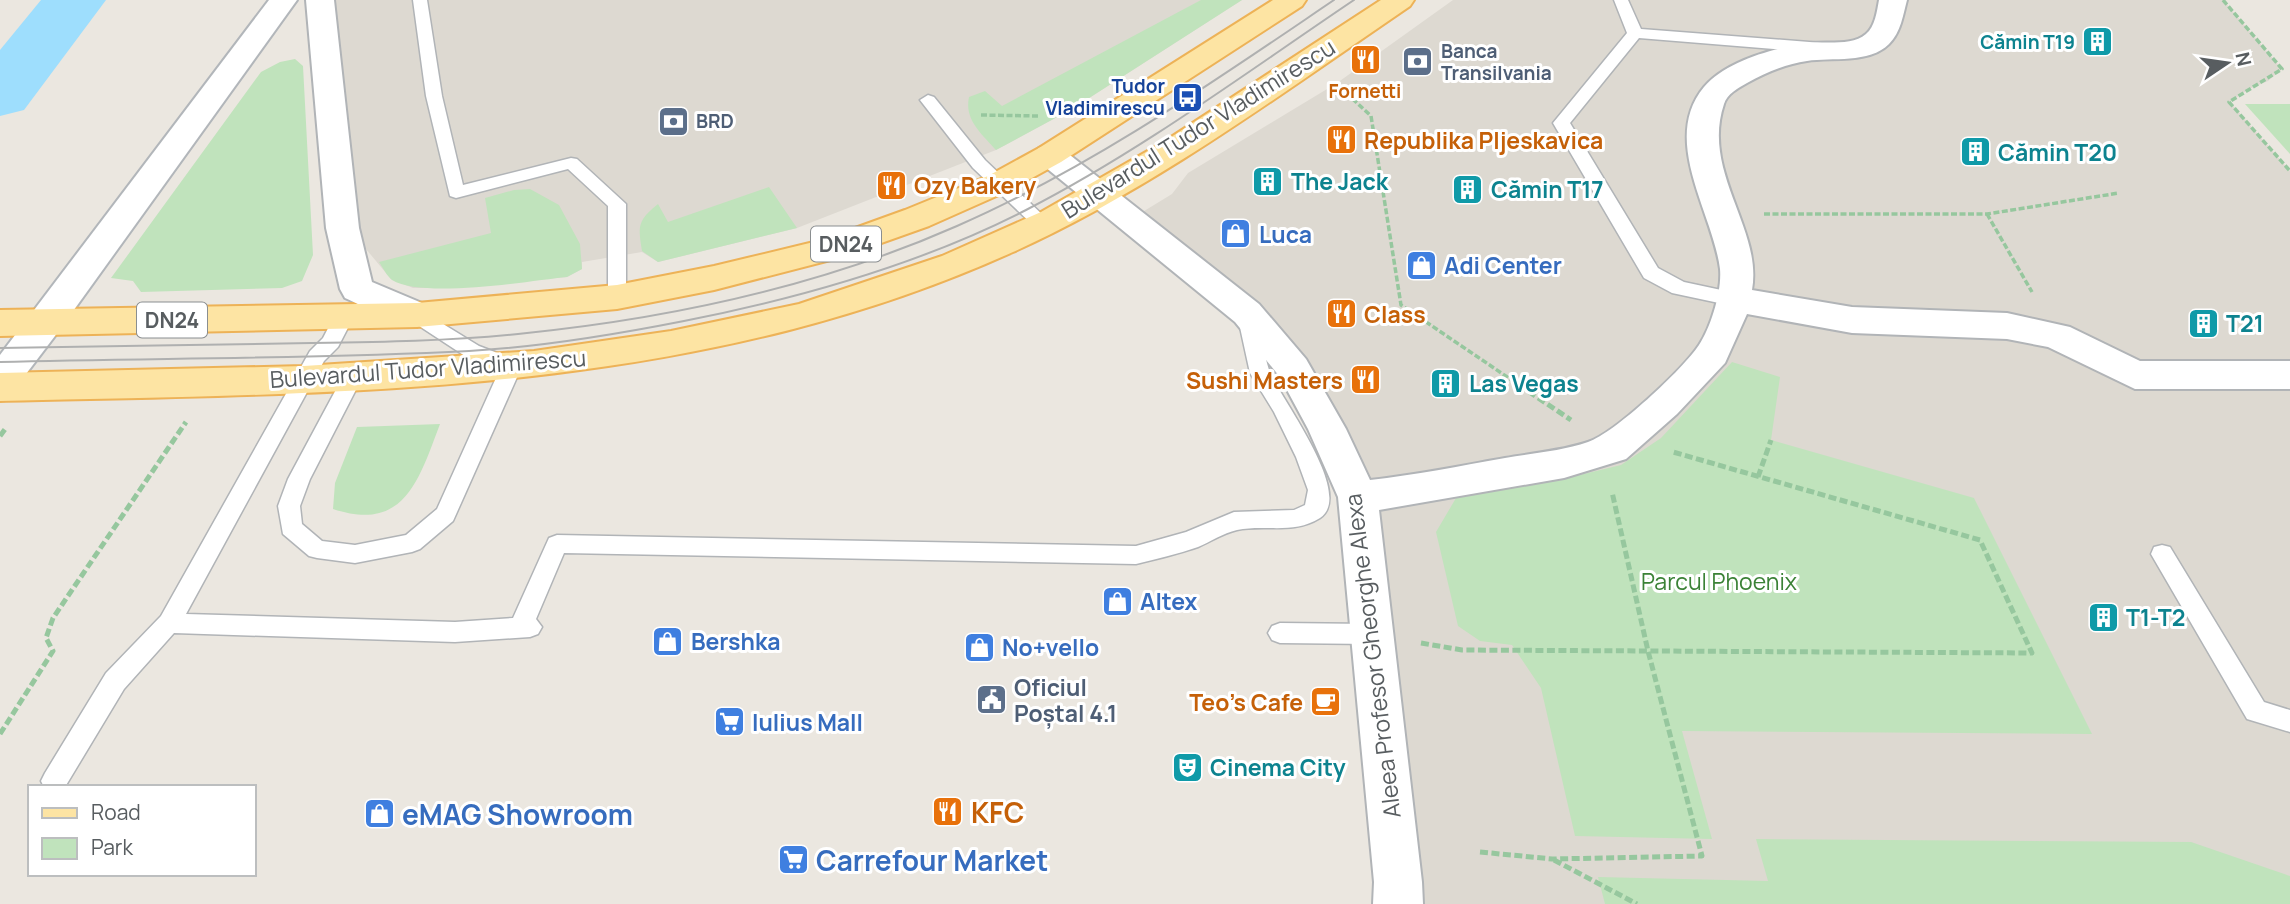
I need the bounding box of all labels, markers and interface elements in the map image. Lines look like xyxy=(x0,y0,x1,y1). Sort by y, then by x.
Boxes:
building icon: Cămin T19 xyxy=(2081,25,2115,59)
north arrow xyxy=(2192,28,2262,98)
place label: Cămin T19 xyxy=(1980,29,2075,55)
street label: Bulevardul Tudor Vladimirescu xyxy=(1055,30,1341,226)
place label: Banca Transilvania xyxy=(1441,38,1552,86)
restaurant icon: Fornetti xyxy=(1348,43,1382,77)
bank icon: Banca Transilvania xyxy=(1401,45,1435,79)
text: N xyxy=(2229,50,2258,69)
place label: Tudor Vladimirescu xyxy=(1046,73,1165,121)
place label: Fornetti xyxy=(1329,78,1401,104)
bus stop icon: Tudor Vladimirescu xyxy=(1171,80,1205,114)
bank icon: BRD xyxy=(656,104,690,138)
place label: BRD xyxy=(696,108,734,134)
restaurant icon: Republika Pljeskavica xyxy=(1324,123,1358,157)
place label: Republika Pljeskavica xyxy=(1364,124,1603,156)
building icon: Cămin T20 xyxy=(1958,135,1992,169)
place label: Cămin T20 xyxy=(1998,136,2117,168)
building icon: The Jack xyxy=(1251,164,1285,198)
place label: The Jack xyxy=(1291,165,1389,197)
restaurant icon: Ozy Bakery xyxy=(874,168,908,202)
place label: Ozy Bakery xyxy=(914,169,1036,201)
building icon: Cămin T17 xyxy=(1451,172,1485,206)
place label: Cămin T17 xyxy=(1491,173,1604,205)
shop icon: Luca xyxy=(1219,217,1253,251)
place label: Luca xyxy=(1259,218,1312,250)
road number: DN24 xyxy=(811,226,881,262)
shop icon: Adi Center xyxy=(1404,248,1438,282)
place label: Adi Center xyxy=(1444,249,1562,281)
restaurant icon: Class xyxy=(1324,297,1358,331)
place label: Class xyxy=(1364,298,1426,330)
road number: DN24 xyxy=(137,302,207,338)
building icon: T21 xyxy=(2186,306,2220,340)
place label: T21 xyxy=(2226,307,2264,339)
street label: Bulevardul Tudor Vladimirescu xyxy=(269,341,587,395)
restaurant icon: Sushi Masters xyxy=(1349,363,1383,397)
place label: Sushi Masters xyxy=(1186,364,1343,396)
building icon: Las Vegas xyxy=(1429,366,1463,400)
place label: Las Vegas xyxy=(1469,367,1579,399)
street label: Aleea Profesor Gheorghe Alexa xyxy=(1336,492,1408,820)
park label: Parcul Phoenix xyxy=(1641,565,1797,597)
shop icon: Altex xyxy=(1100,584,1134,618)
place label: Altex xyxy=(1140,585,1198,617)
building icon: T1-T2 xyxy=(2086,600,2120,634)
place label: T1-T2 xyxy=(2126,601,2186,633)
shop icon: Bershka xyxy=(651,624,685,658)
place label: Bershka xyxy=(691,625,781,657)
shop icon: No+vello xyxy=(962,630,996,664)
place label: No+vello xyxy=(1002,631,1099,663)
place label: Oficiul Poștal 4.1 xyxy=(1014,671,1117,729)
public building icon: Oficiul Poștal 4.1 xyxy=(974,683,1008,717)
cafe icon: Teo's Cafe xyxy=(1309,685,1343,719)
place label: Teo's Cafe xyxy=(1189,686,1303,718)
supermarket icon: Iulius Mall xyxy=(712,705,746,739)
place label: Iulius Mall xyxy=(752,706,863,738)
theatre icon: Cinema City xyxy=(1170,750,1204,784)
place label: Cinema City xyxy=(1210,751,1346,783)
legend xyxy=(28,785,256,876)
place label: KFC xyxy=(971,793,1024,831)
place label: eMAG Showroom xyxy=(402,795,633,833)
restaurant icon: KFC xyxy=(931,795,965,829)
shop icon: eMAG Showroom xyxy=(362,797,396,831)
text: Road xyxy=(91,798,141,826)
text: Park xyxy=(91,833,133,861)
place label: Carrefour Market xyxy=(816,841,1048,879)
supermarket icon: Carrefour Market xyxy=(776,843,810,877)

